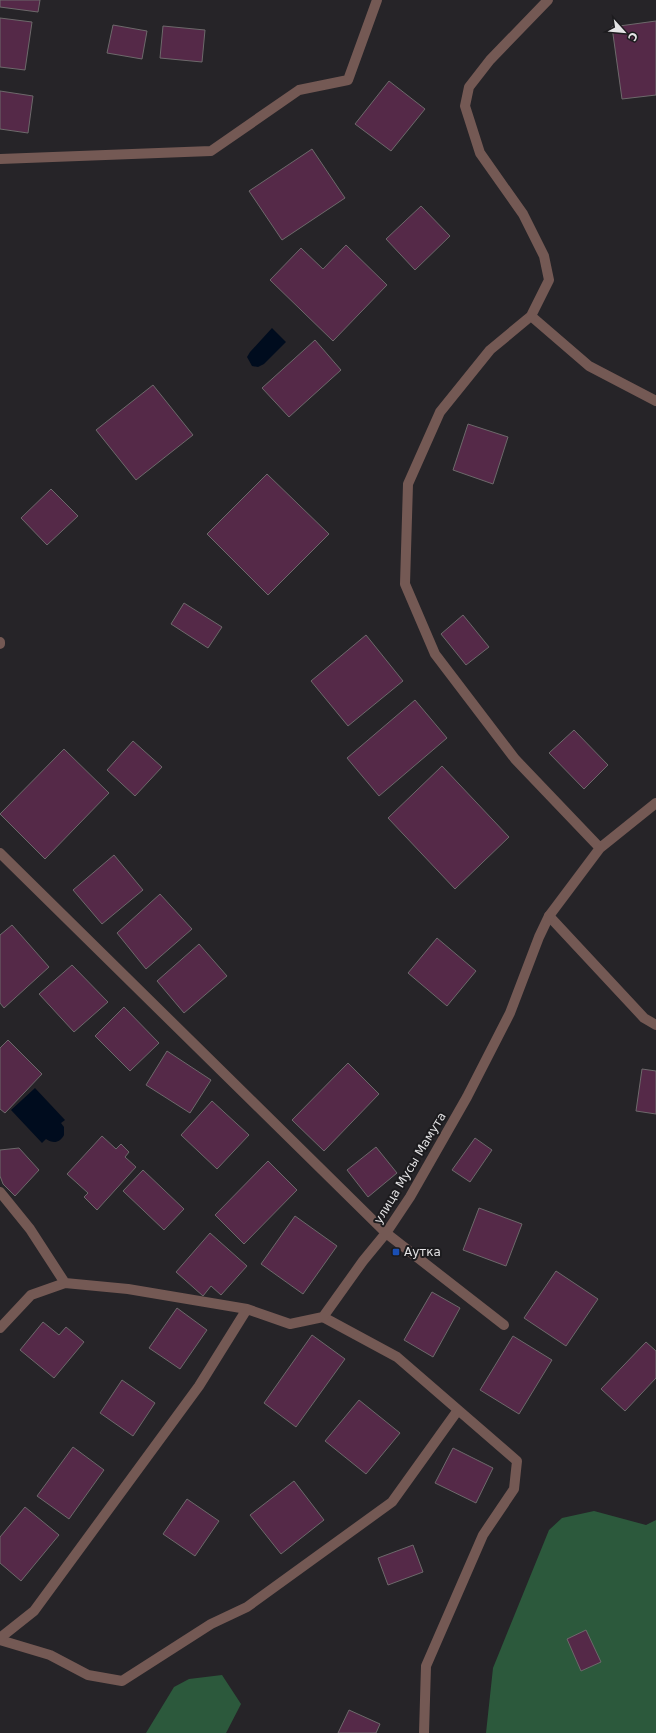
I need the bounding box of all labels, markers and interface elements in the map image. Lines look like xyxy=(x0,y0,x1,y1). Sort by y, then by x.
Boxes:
north arrow xyxy=(604,12,644,52)
text: С xyxy=(625,30,640,43)
street label: улица Мусы Мамута xyxy=(371,1110,449,1226)
place label: Аутка xyxy=(404,1245,441,1259)
marker: Аутка xyxy=(391,1247,401,1257)

